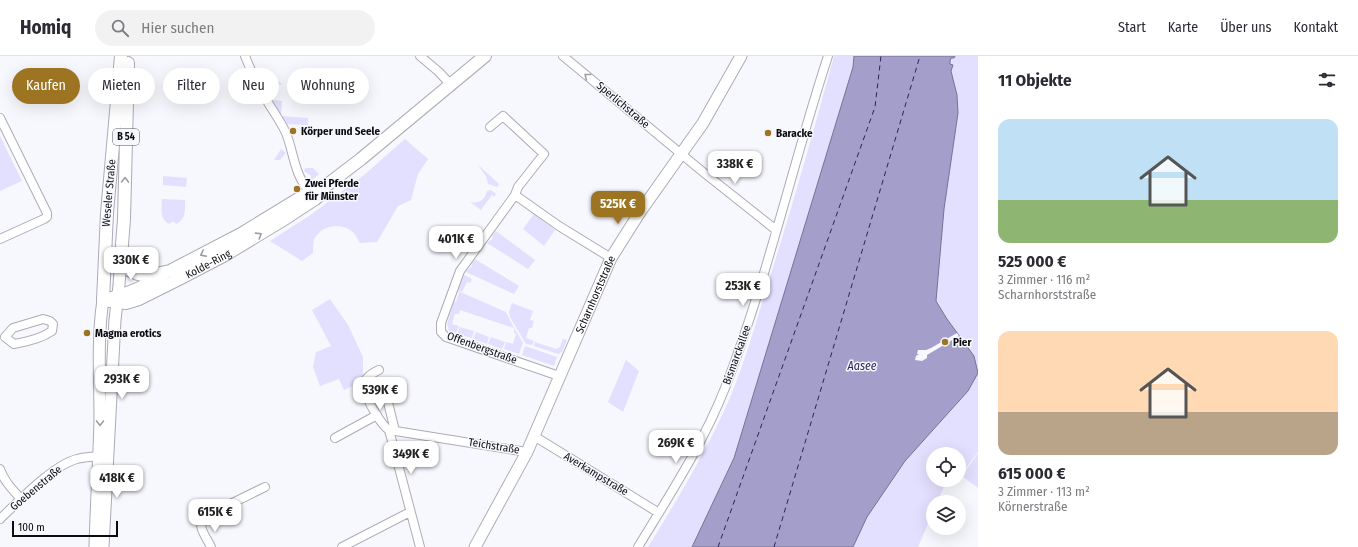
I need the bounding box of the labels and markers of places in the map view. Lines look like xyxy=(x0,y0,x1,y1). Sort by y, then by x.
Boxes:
place label: Körper und Seele xyxy=(301,125,381,138)
marker: Körper und Seele xyxy=(288,126,298,136)
place label: Baracke xyxy=(776,127,813,140)
marker: Baracke xyxy=(763,128,773,138)
pin: 338K € xyxy=(702,151,768,185)
place label: Zwei Pferde für Münster xyxy=(305,177,359,203)
marker: Zwei Pferde für Münster xyxy=(292,184,302,194)
pin: 525K € xyxy=(585,191,651,225)
pin: 401K € xyxy=(423,226,489,260)
pin: 330K € xyxy=(98,247,164,281)
pin: 253K € xyxy=(710,273,776,307)
place label: Magma erotics xyxy=(95,327,162,340)
marker: Magma erotics xyxy=(82,328,92,338)
place label: Pier xyxy=(953,336,972,349)
marker: Pier xyxy=(940,337,950,347)
pin: 293K € xyxy=(89,366,155,400)
pin: 539K € xyxy=(347,377,413,411)
pin: 269K € xyxy=(643,430,709,464)
pin: 349K € xyxy=(378,441,444,475)
pin: 418K € xyxy=(84,465,150,499)
pin: 615K € xyxy=(182,499,248,533)

